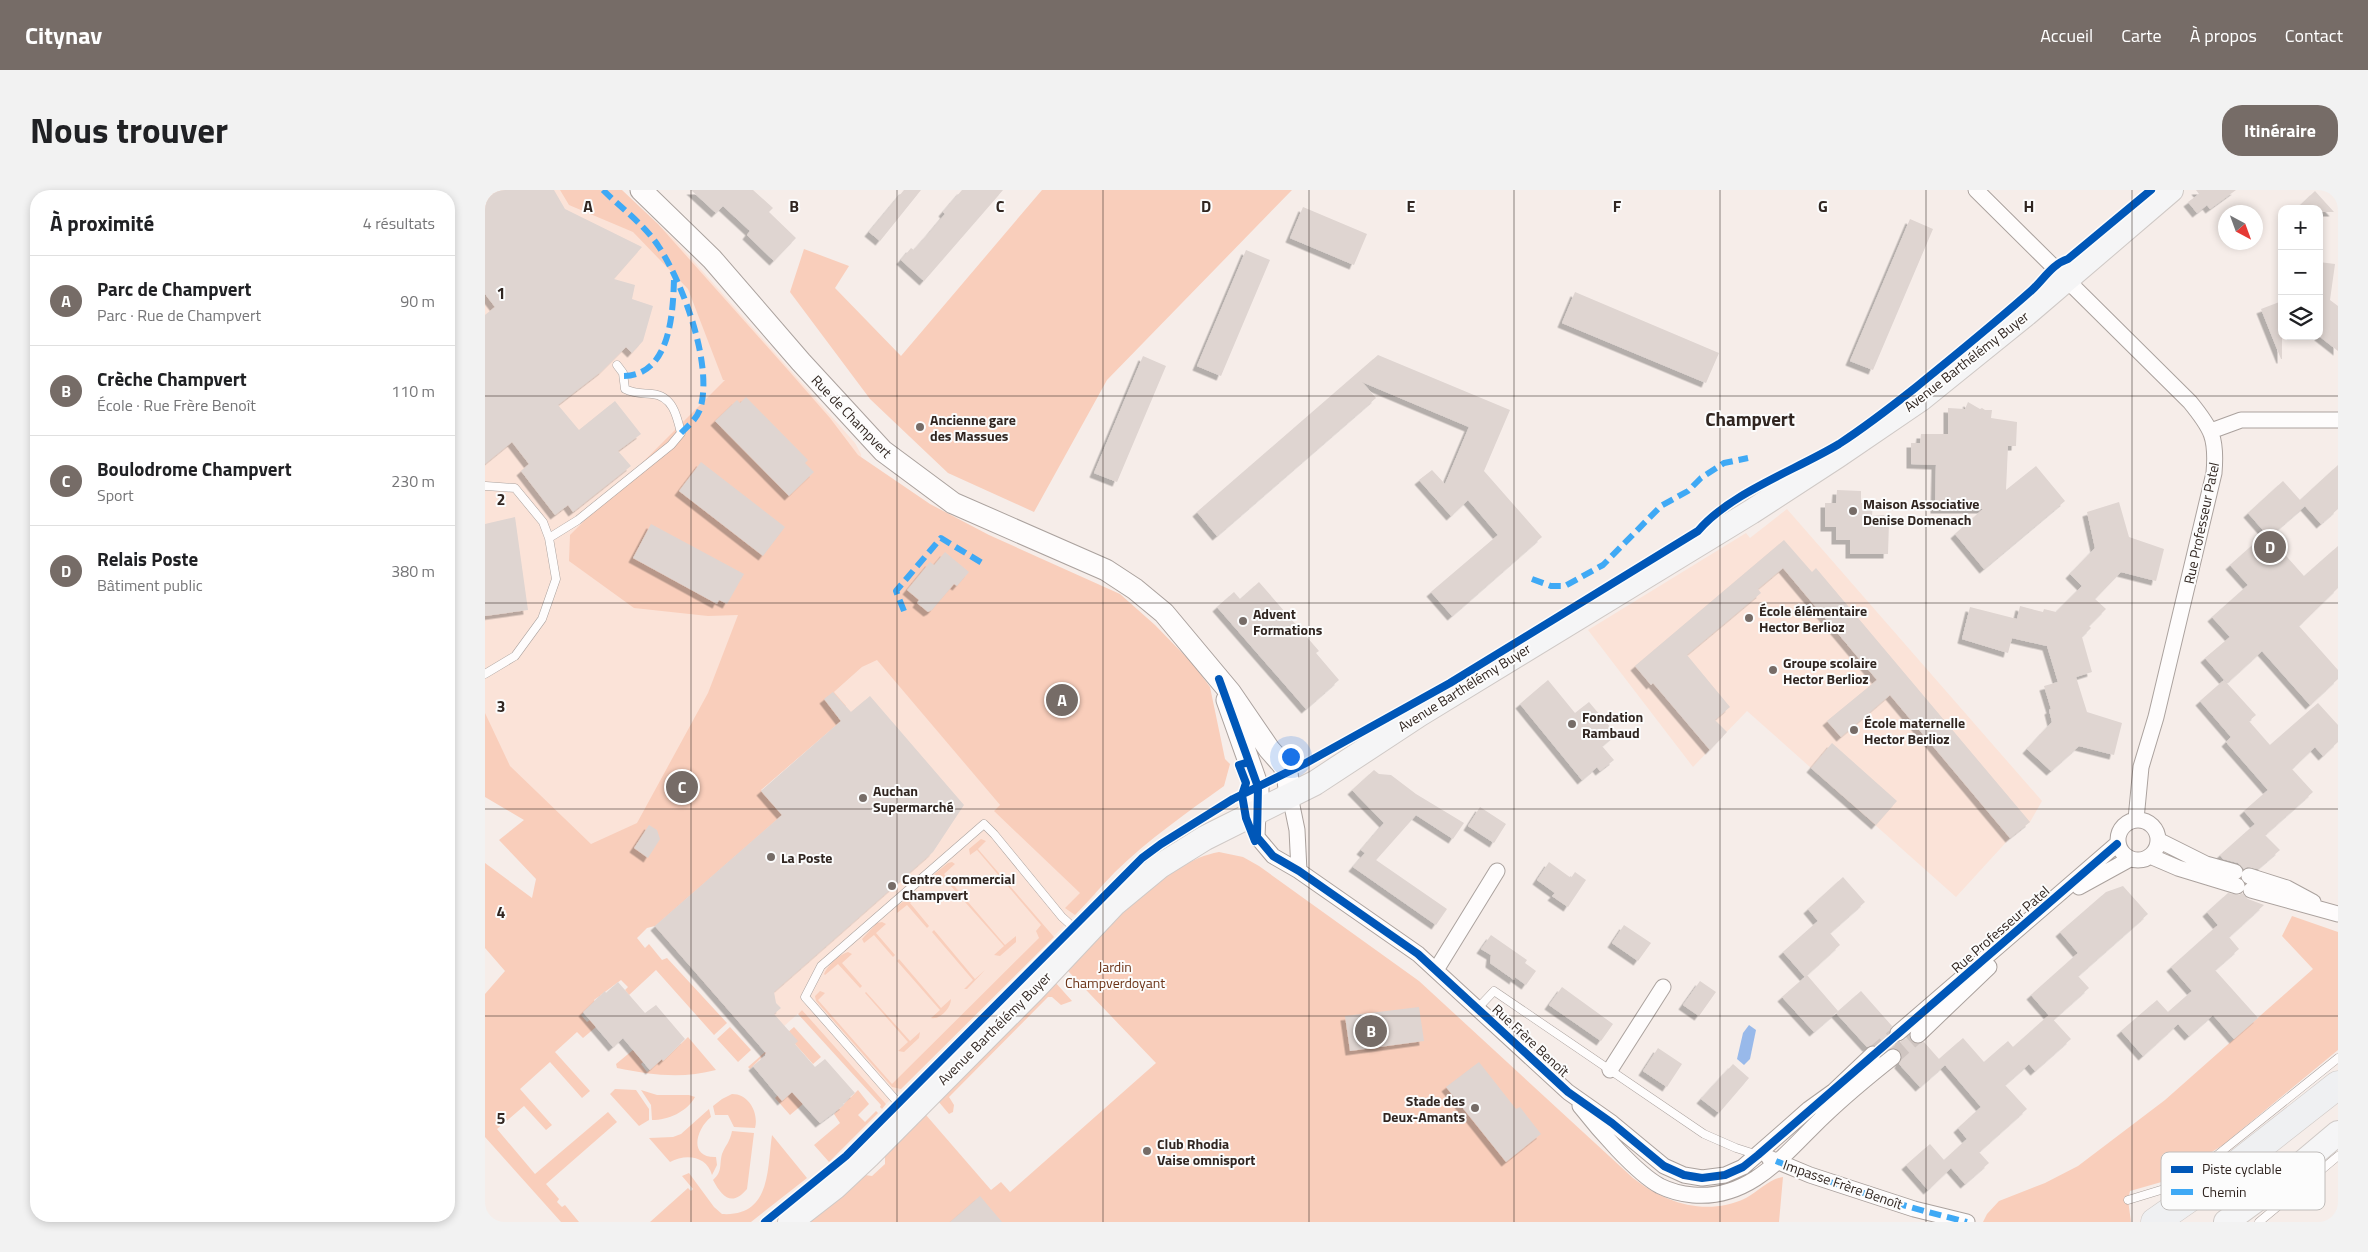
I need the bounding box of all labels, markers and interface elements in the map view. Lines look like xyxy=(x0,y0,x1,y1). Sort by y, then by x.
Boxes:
text: Citynav xyxy=(25,17,102,53)
text: Accueil xyxy=(2040,22,2093,49)
text: Carte xyxy=(2121,22,2162,49)
text: À propos xyxy=(2190,22,2257,49)
text: Contact xyxy=(2285,22,2343,49)
text: Nous trouver xyxy=(30,103,228,157)
button: Itinéraire xyxy=(2222,105,2338,156)
text: A xyxy=(583,194,593,218)
text: B xyxy=(789,194,799,218)
text: C xyxy=(996,194,1005,218)
text: D xyxy=(1201,194,1211,218)
text: E xyxy=(1407,194,1416,218)
text: F xyxy=(1613,194,1622,218)
text: G xyxy=(1818,194,1828,218)
text: H xyxy=(2024,194,2034,218)
north arrow xyxy=(2218,205,2263,250)
map controls xyxy=(2278,205,2323,340)
button: + xyxy=(2278,205,2323,250)
text: À proximité xyxy=(50,207,154,239)
text: 4 résultats xyxy=(363,211,435,235)
button: − xyxy=(2278,250,2323,295)
text: Parc de Champvert xyxy=(97,274,252,303)
text: 1 xyxy=(497,281,505,305)
text: A xyxy=(61,289,71,313)
text: 90 m xyxy=(400,289,435,313)
button: layers xyxy=(2278,295,2323,340)
text: Parc · Rue de Champvert xyxy=(97,303,261,327)
street label: Avenue Barthélémy Buyer xyxy=(1899,305,2033,416)
text: Crèche Champvert xyxy=(97,364,247,393)
street label: Rue de Champvert xyxy=(807,370,897,462)
text: B xyxy=(61,379,71,403)
text: 110 m xyxy=(391,379,435,403)
text: École · Rue Frère Benoît xyxy=(97,393,256,417)
district label: Champvert xyxy=(1705,404,1795,433)
place label: Ancienne gare des Massues xyxy=(930,409,1016,446)
marker: Ancienne gare des Massues xyxy=(914,421,926,433)
text: Boulodrome Champvert xyxy=(97,454,292,483)
street label: Rue Professeur Patel xyxy=(2178,460,2224,586)
text: C xyxy=(62,469,70,493)
text: 230 m xyxy=(391,469,435,493)
text: Sport xyxy=(97,483,134,507)
text: 2 xyxy=(497,487,505,511)
place label: Maison Associative Denise Domenach xyxy=(1863,493,1979,530)
marker: Maison Associative Denise Domenach xyxy=(1847,505,1859,517)
pin: D xyxy=(2254,528,2286,566)
text: Relais Poste xyxy=(97,544,198,573)
text: D xyxy=(61,559,71,583)
text: 380 m xyxy=(391,559,435,583)
text: Bâtiment public xyxy=(97,573,203,597)
place label: École élémentaire Hector Berlioz xyxy=(1759,600,1867,637)
place label: Advent Formations xyxy=(1253,603,1323,640)
marker: École élémentaire Hector Berlioz xyxy=(1743,612,1755,624)
marker: Advent Formations xyxy=(1237,615,1249,627)
street label: Avenue Barthélémy Buyer xyxy=(1393,637,1535,737)
place label: Groupe scolaire Hector Berlioz xyxy=(1783,652,1877,689)
marker: Groupe scolaire Hector Berlioz xyxy=(1767,664,1779,676)
pin: A xyxy=(1046,681,1078,719)
text: 3 xyxy=(497,694,505,718)
place label: Fondation Rambaud xyxy=(1582,706,1643,743)
place label: École maternelle Hector Berlioz xyxy=(1864,712,1965,749)
marker: Fondation Rambaud xyxy=(1566,718,1578,730)
marker: École maternelle Hector Berlioz xyxy=(1848,724,1860,736)
your location xyxy=(1278,744,1304,770)
pin: C xyxy=(666,768,698,806)
place label: Auchan Supermarché xyxy=(873,780,954,817)
marker: Auchan Supermarché xyxy=(857,792,869,804)
place label: La Poste xyxy=(781,847,832,868)
marker: La Poste xyxy=(765,851,777,863)
place label: Centre commercial Champvert xyxy=(902,868,1015,905)
marker: Centre commercial Champvert xyxy=(886,880,898,892)
street label: Rue Professeur Patel xyxy=(1946,880,2054,978)
text: 4 xyxy=(497,900,506,924)
park label: Jardin Champverdoyant xyxy=(1065,956,1165,993)
street label: Avenue Barthélémy Buyer xyxy=(932,966,1056,1090)
street label: Rue Frère Benoît xyxy=(1488,999,1574,1081)
pin: B xyxy=(1355,1012,1387,1050)
place label: Stade des Deux-Amants xyxy=(1382,1090,1465,1127)
marker: Stade des Deux-Amants xyxy=(1469,1102,1481,1114)
text: 5 xyxy=(497,1106,506,1130)
place label: Club Rhodia Vaise omnisport xyxy=(1157,1133,1255,1170)
marker: Club Rhodia Vaise omnisport xyxy=(1141,1145,1153,1157)
legend xyxy=(2161,1152,2325,1210)
street label: Impasse Frère Benoît xyxy=(1780,1154,1906,1214)
text: Piste cyclable xyxy=(2202,1158,2282,1179)
text: Chemin xyxy=(2202,1181,2247,1202)

